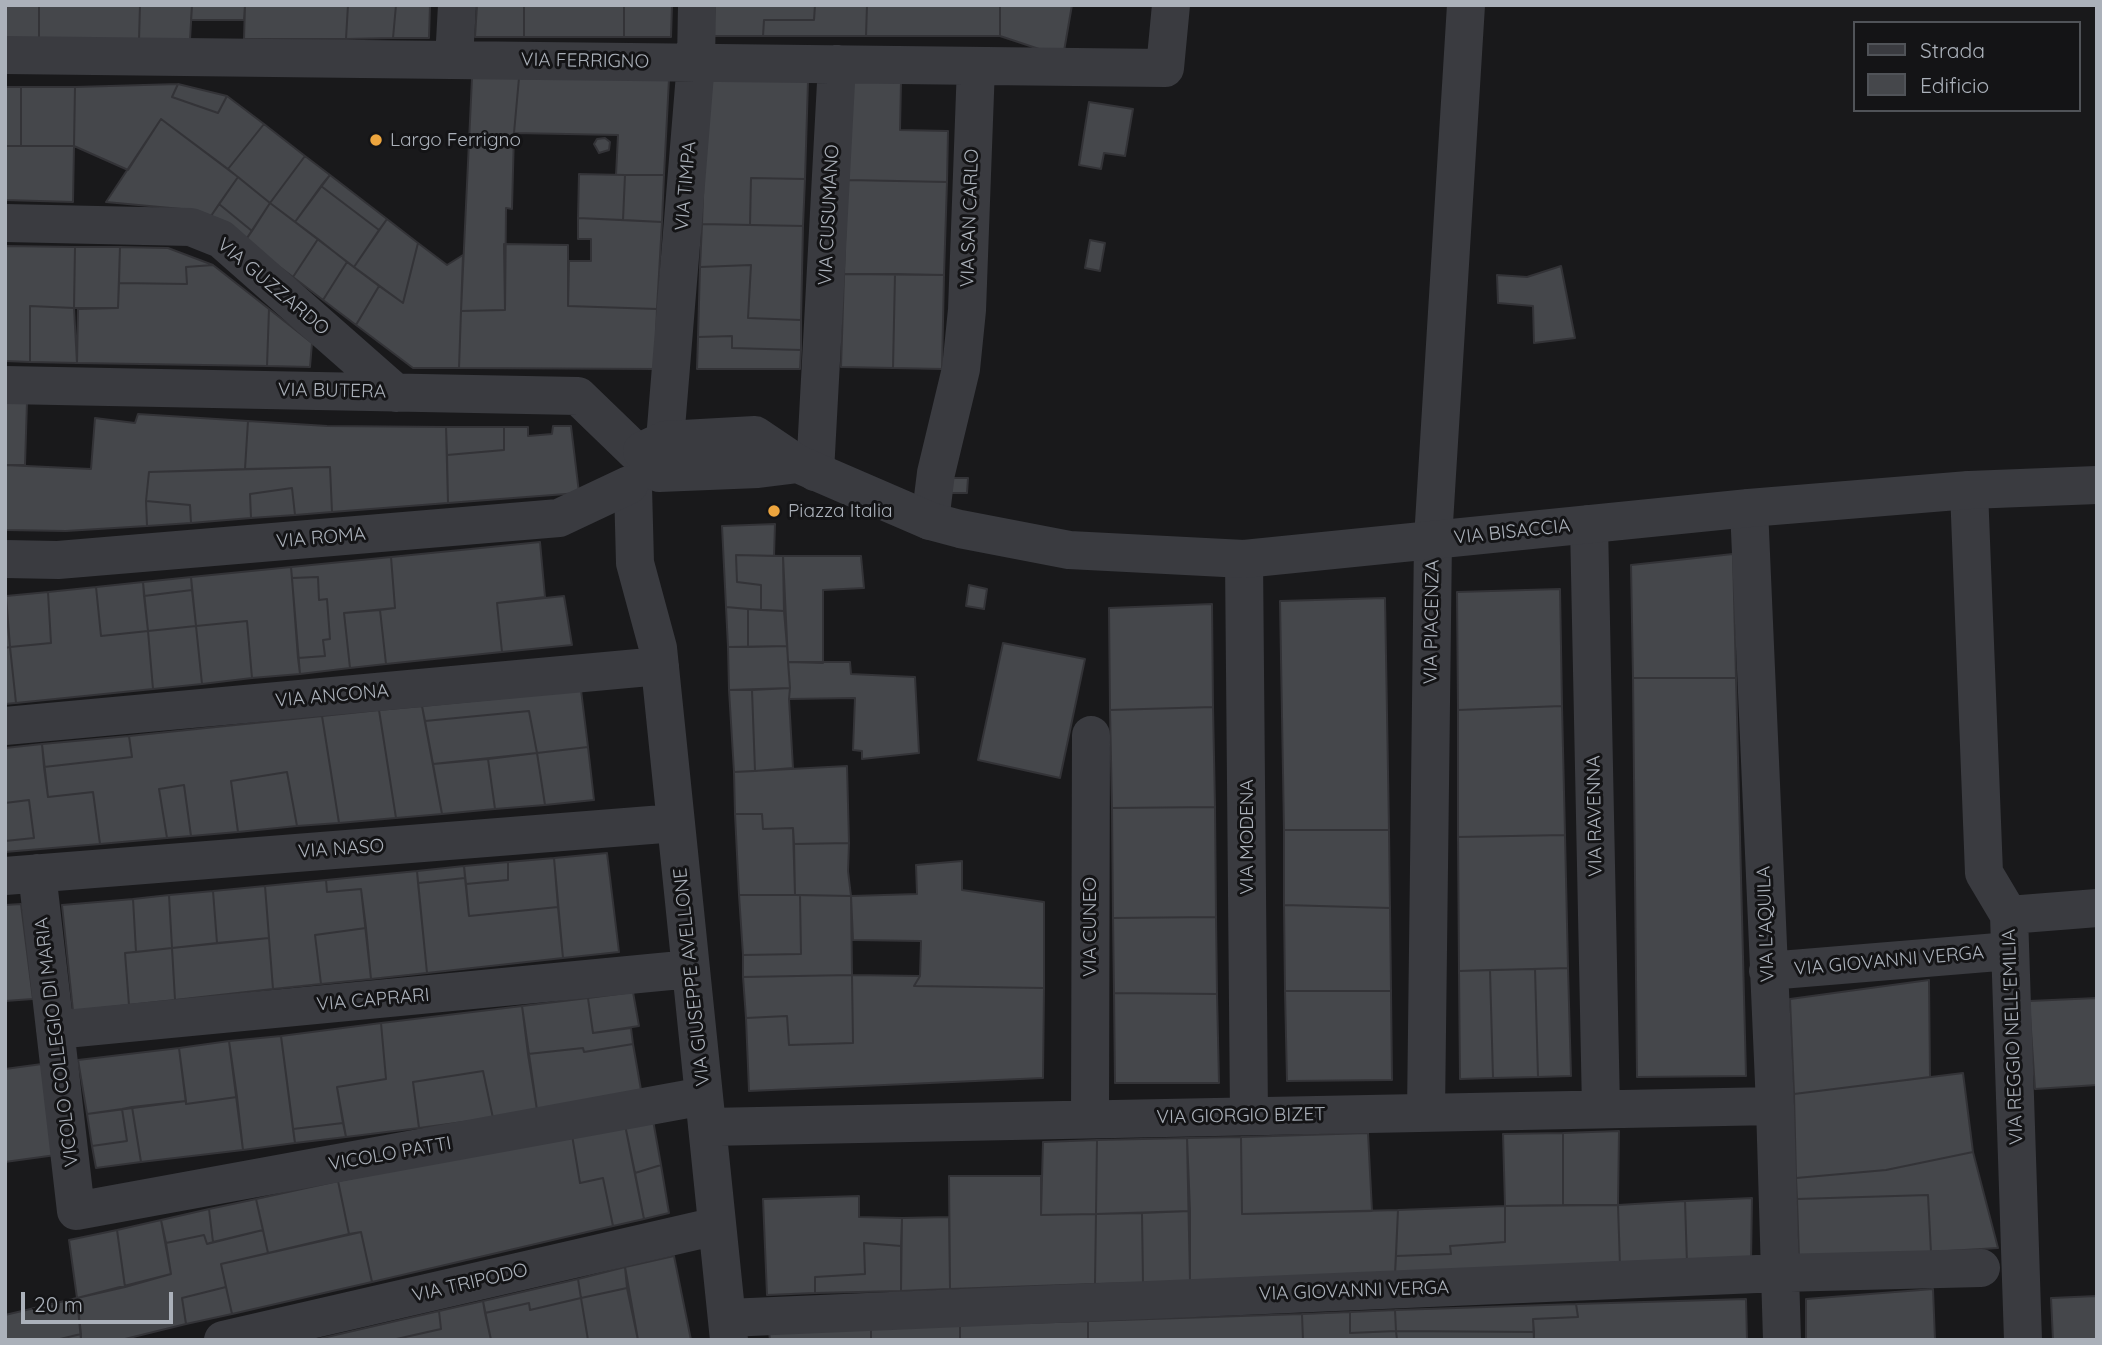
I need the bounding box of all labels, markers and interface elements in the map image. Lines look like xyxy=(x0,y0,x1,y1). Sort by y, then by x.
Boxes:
legend xyxy=(1854,21,2081,112)
text: Strada xyxy=(1920,37,1985,63)
street label: VIA FERRIGNO xyxy=(521,48,649,74)
text: Edificio xyxy=(1920,72,1989,98)
place label: Largo Ferrigno xyxy=(390,129,521,151)
marker: Largo Ferrigno xyxy=(368,132,384,148)
street label: VIA TIMPA xyxy=(671,140,701,232)
street label: VIA CUSUMANO xyxy=(814,144,844,286)
street label: VIA SAN CARLO xyxy=(956,148,984,288)
street label: VIA GUZZARDO xyxy=(212,233,334,341)
street label: VIA BUTERA xyxy=(278,379,386,403)
place label: Piazza Italia xyxy=(788,500,892,522)
marker: Piazza Italia xyxy=(766,503,782,519)
street label: VIA BISACCIA xyxy=(1453,515,1571,549)
street label: VIA ROMA xyxy=(275,523,367,553)
street label: VIA PIACENZA xyxy=(1420,559,1444,685)
street label: VIA ANCONA xyxy=(274,680,390,712)
street label: VIA RAVENNA xyxy=(1583,755,1607,877)
street label: VIA MODENA xyxy=(1236,779,1258,895)
street label: VIA NASO xyxy=(297,835,385,863)
street label: VIA L'AQUILA xyxy=(1753,866,1779,982)
street label: VIA GIUSEPPE AVELLONE xyxy=(669,867,715,1087)
street label: VIA CUNEO xyxy=(1079,877,1101,977)
street label: VICOLO COLLEGIO DI MARIA xyxy=(30,916,84,1168)
street label: VIA REGGIO NELL'EMILIA xyxy=(1998,929,2028,1145)
street label: VIA GIOVANNI VERGA xyxy=(1793,941,1985,981)
street label: VIA CAPRARI xyxy=(316,984,430,1016)
street label: VIA GIORGIO BIZET xyxy=(1156,1103,1326,1129)
street label: VICOLO PATTI xyxy=(327,1132,453,1176)
street label: VIA TRIPODO xyxy=(410,1259,530,1307)
street label: VIA GIOVANNI VERGA xyxy=(1258,1276,1450,1306)
scale bar xyxy=(24,1278,177,1322)
text: 20 m xyxy=(34,1291,83,1317)

